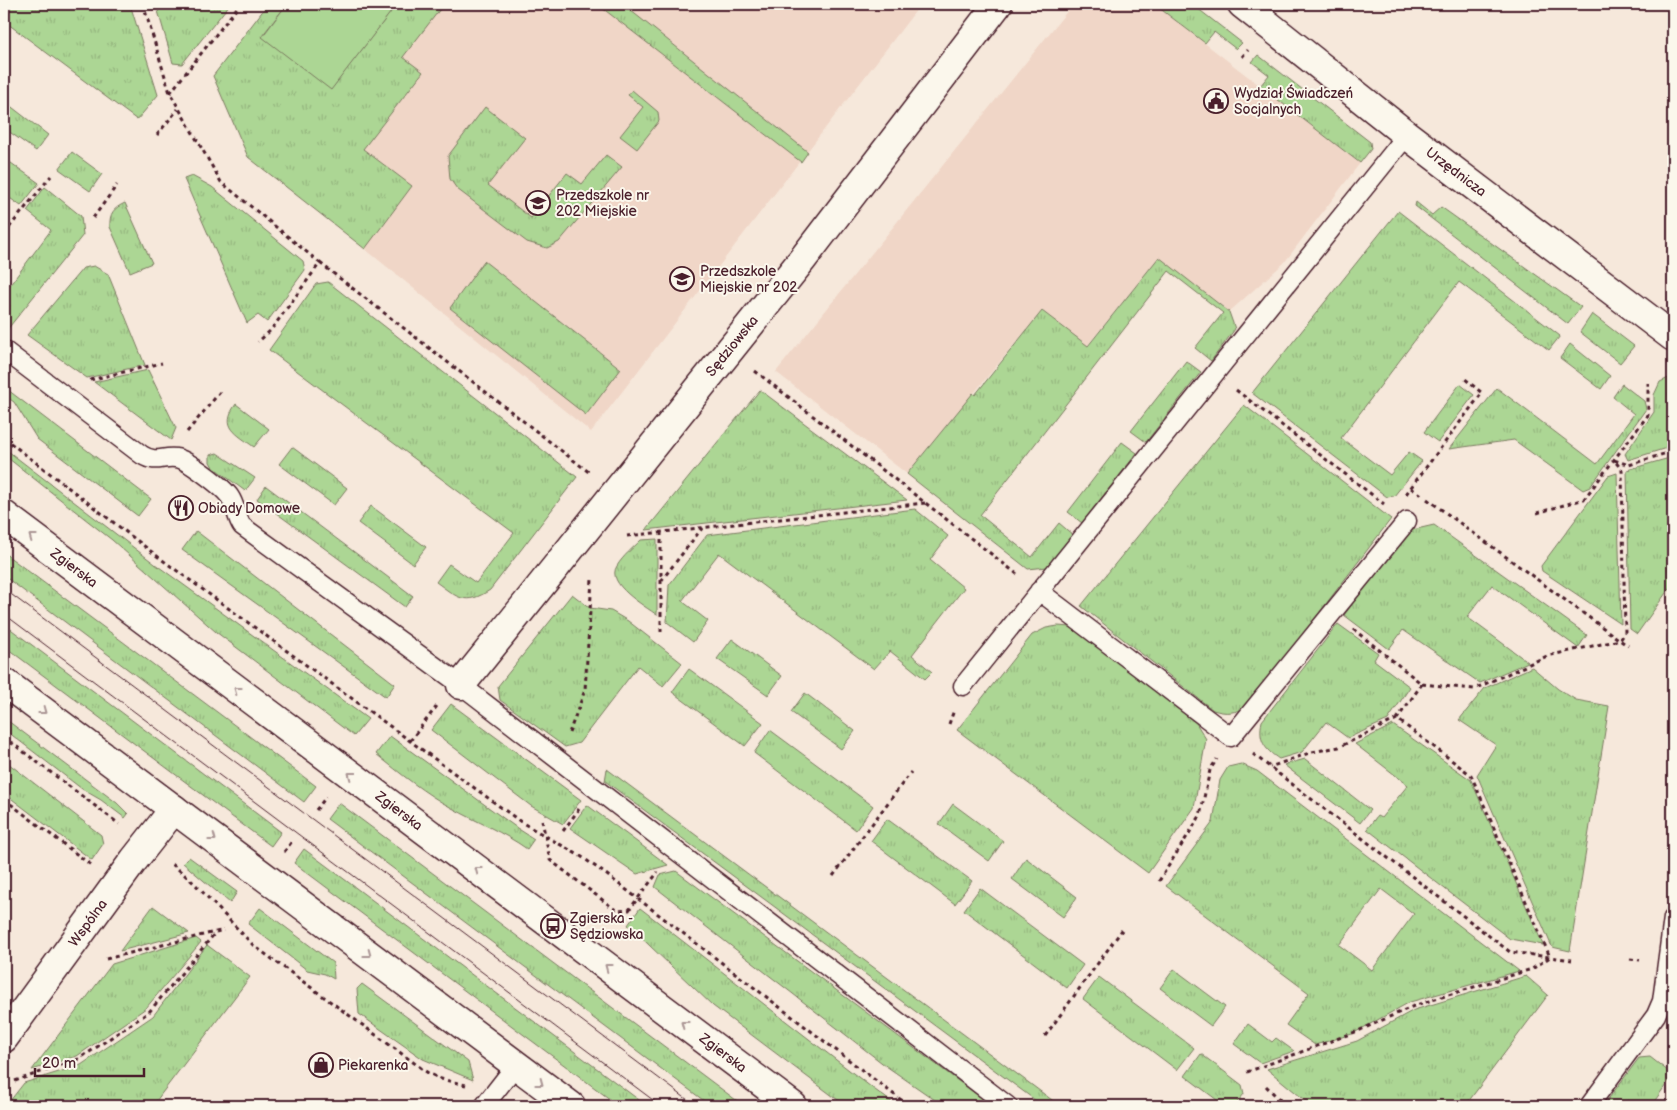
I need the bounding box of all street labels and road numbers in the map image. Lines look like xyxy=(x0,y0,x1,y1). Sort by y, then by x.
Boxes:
street label: Urzędnicza xyxy=(1422,144,1490,200)
street label: Sędziowska xyxy=(702,312,762,380)
street label: Zgierska xyxy=(46,544,101,591)
street label: Zgierska xyxy=(371,787,426,834)
street label: Wspólna xyxy=(65,896,111,950)
street label: Zgierska xyxy=(695,1029,750,1076)

